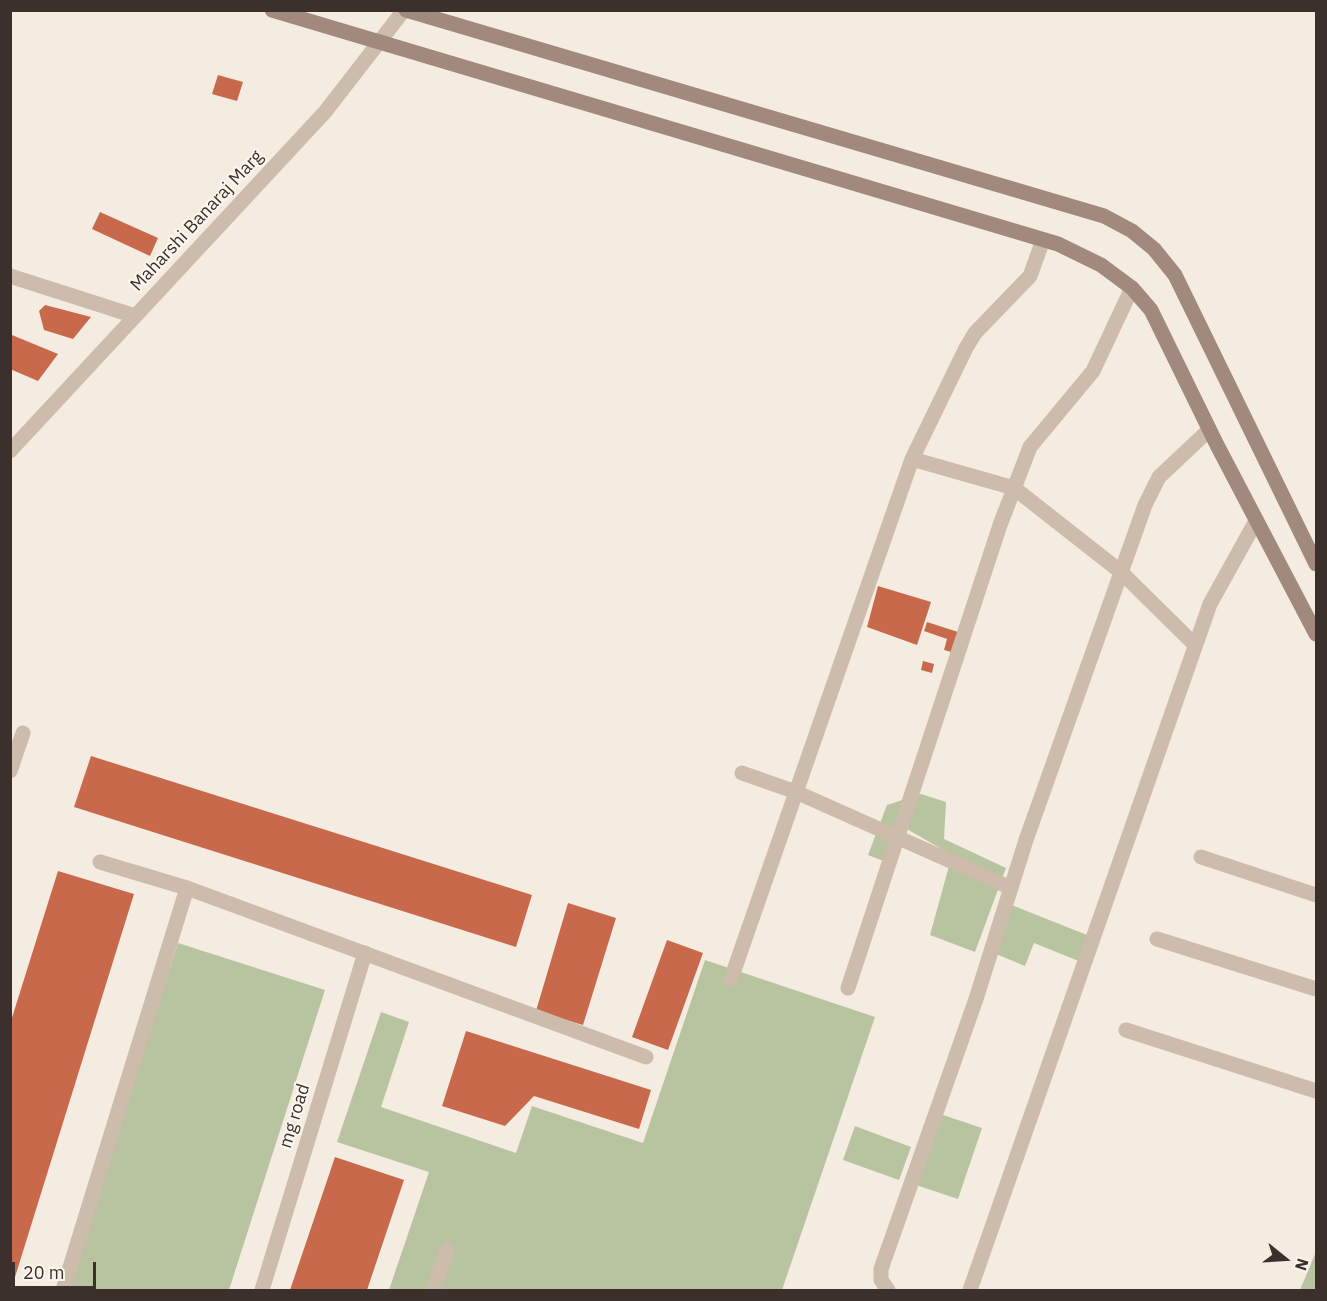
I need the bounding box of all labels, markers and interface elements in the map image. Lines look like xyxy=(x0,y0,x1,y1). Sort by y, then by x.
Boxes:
street label: Maharshi Banaraj Marg xyxy=(126,146,268,296)
street label: mg road xyxy=(275,1081,315,1151)
north arrow xyxy=(1255,1229,1315,1289)
scale bar xyxy=(15,1250,99,1288)
text: N xyxy=(1291,1256,1313,1273)
text: 20 m xyxy=(23,1261,65,1284)

